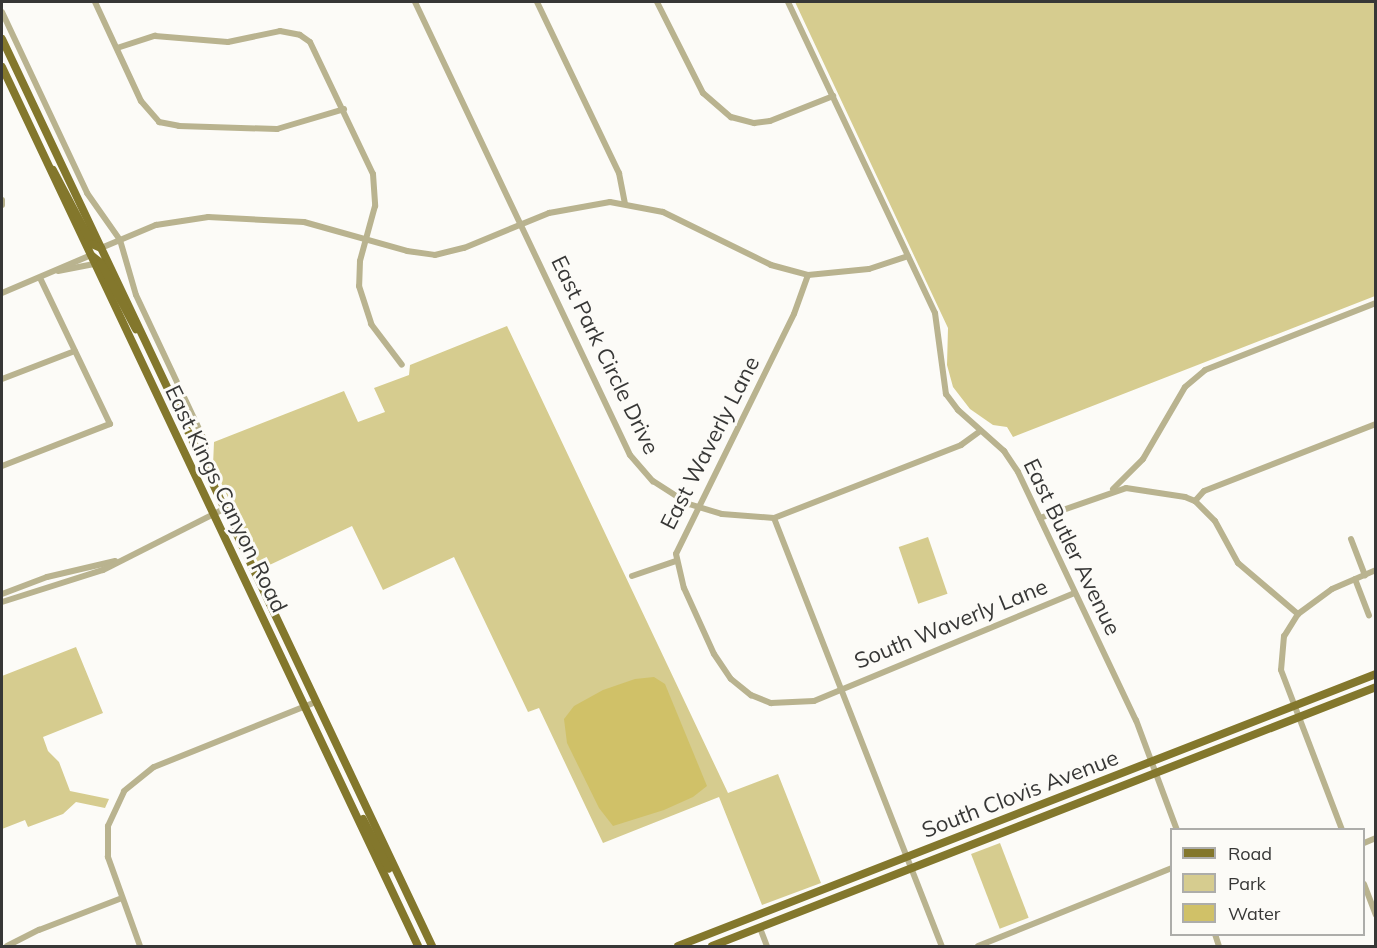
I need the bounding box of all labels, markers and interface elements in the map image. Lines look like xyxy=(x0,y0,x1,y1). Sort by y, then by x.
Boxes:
street label: East Park Circle Drive xyxy=(545,252,665,458)
street label: East Waverly Lane xyxy=(655,352,765,534)
street label: East Kings Canyon Road xyxy=(159,381,293,617)
street label: East Butler Avenue xyxy=(1018,454,1126,640)
street label: South Waverly Lane xyxy=(851,573,1051,675)
street label: South Clovis Avenue xyxy=(918,744,1122,844)
legend xyxy=(1170,828,1365,936)
text: Road xyxy=(1228,842,1272,865)
text: Park xyxy=(1228,872,1266,895)
text: Water xyxy=(1228,902,1280,925)

